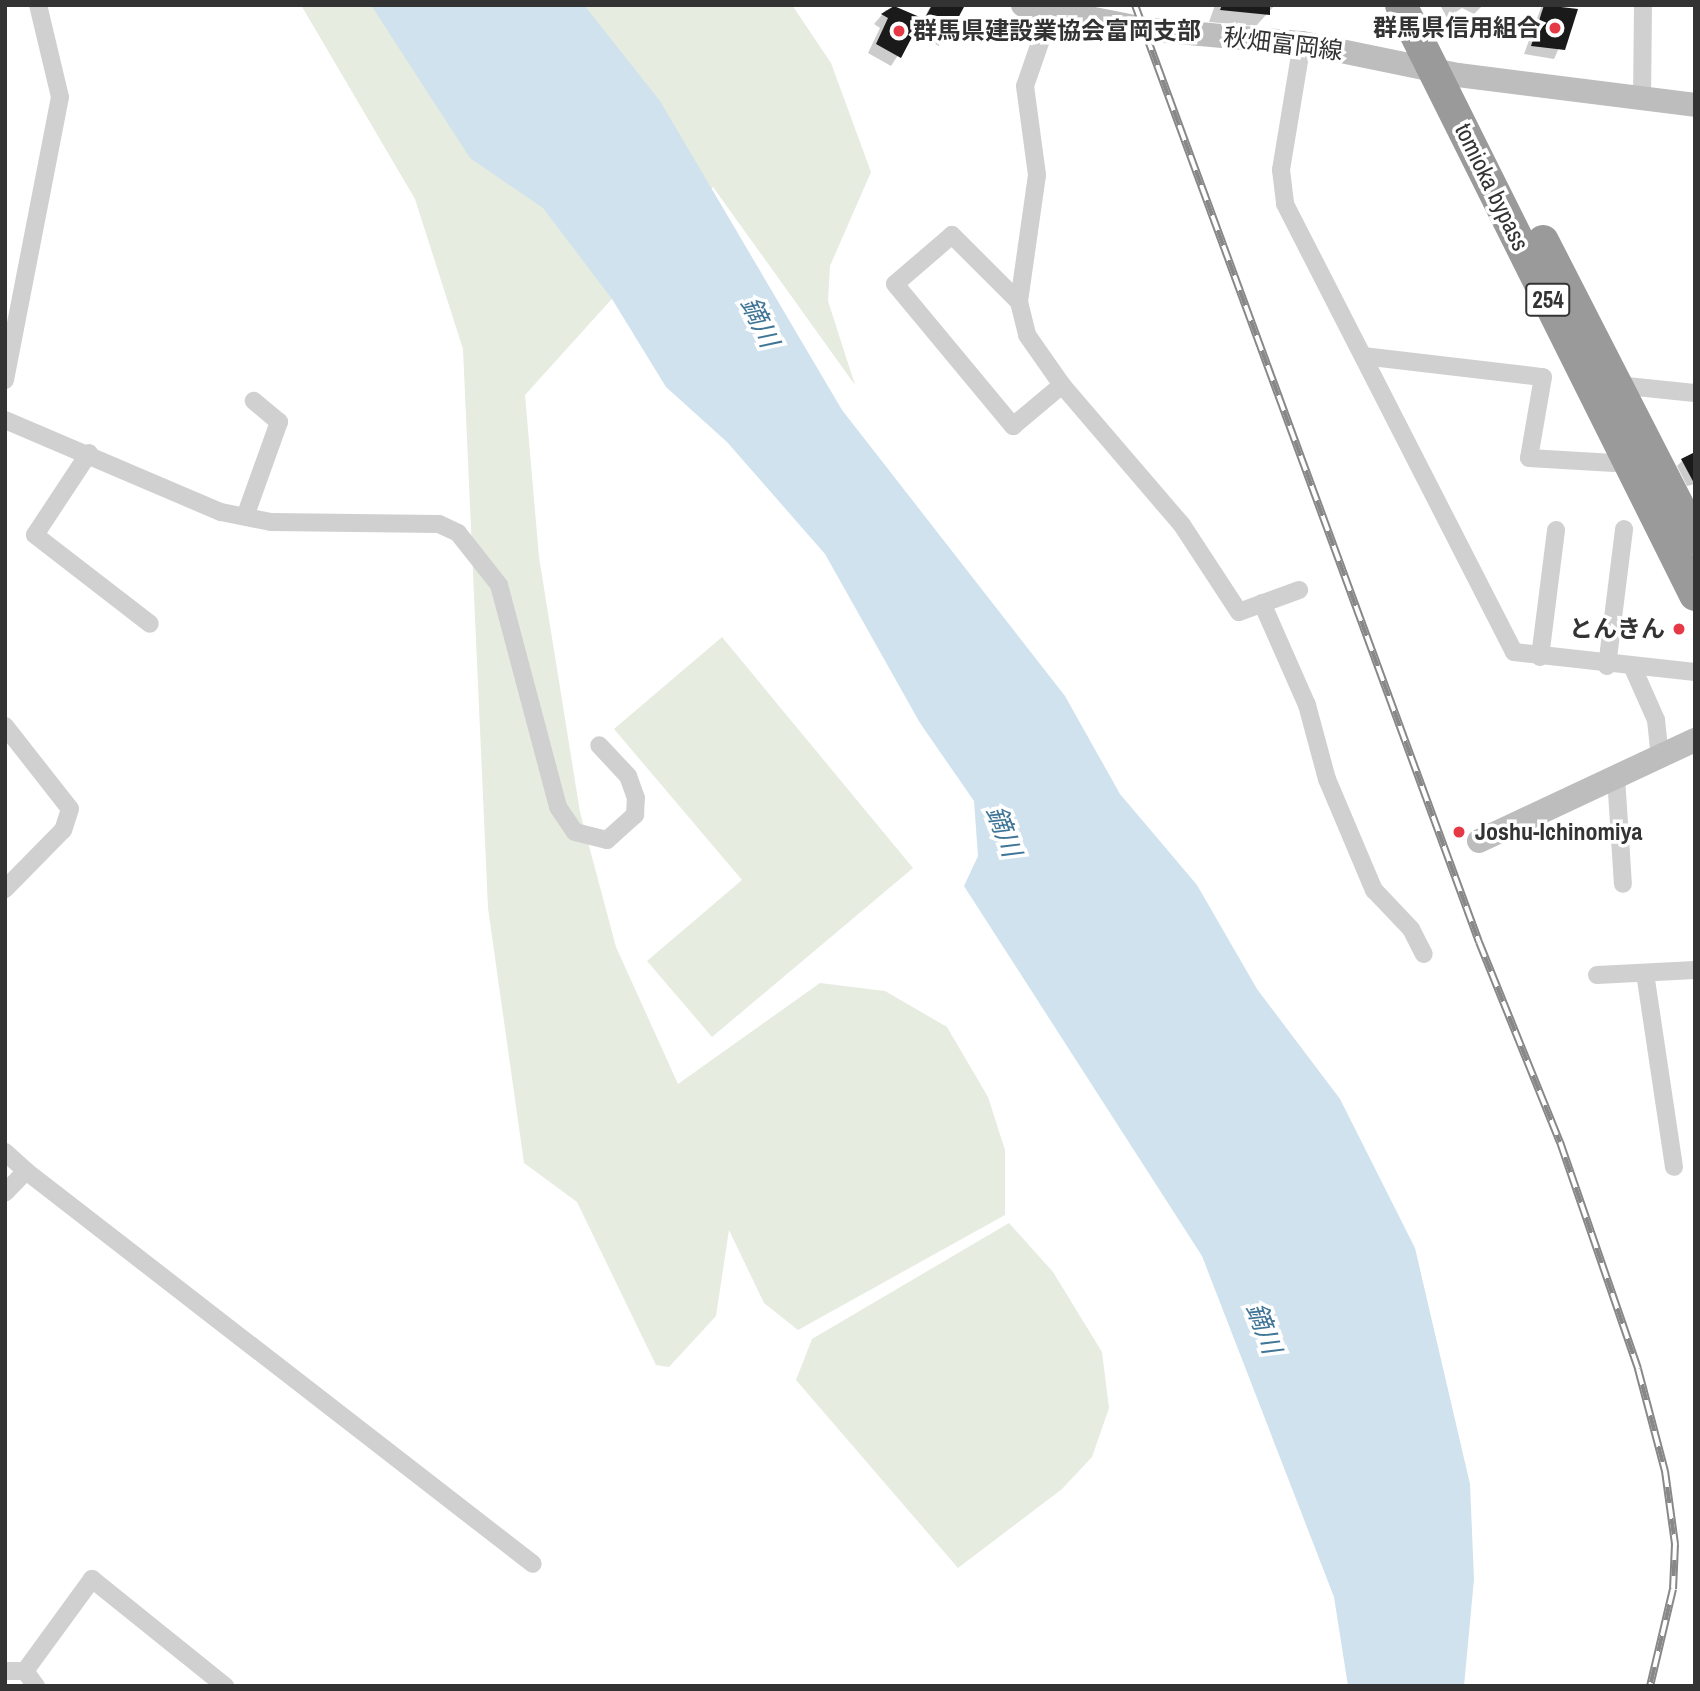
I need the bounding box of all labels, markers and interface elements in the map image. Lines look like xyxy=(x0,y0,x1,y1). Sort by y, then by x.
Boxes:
place label: 群馬県信用組合 xyxy=(1373,14,1541,42)
place label: 群馬県建設業協会富岡支部 xyxy=(913,17,1201,45)
marker: 群馬県信用組合 xyxy=(1547,20,1563,36)
street label: 秋畑富岡線 xyxy=(1222,22,1344,66)
marker: 群馬県建設業協会富岡支部 xyxy=(891,23,907,39)
street label: tomioka bypass xyxy=(1449,119,1535,255)
road number: 254 xyxy=(1525,280,1571,320)
water label: 鏑川 xyxy=(735,292,785,352)
place label: とんきん xyxy=(1569,615,1665,643)
marker: とんきん xyxy=(1671,621,1687,637)
water label: 鏑川 xyxy=(980,801,1028,861)
place label: Joshu-Ichinomiya xyxy=(1475,818,1642,846)
marker: Joshu-Ichinomiya xyxy=(1449,822,1469,842)
water label: 鏑川 xyxy=(1240,1298,1288,1358)

